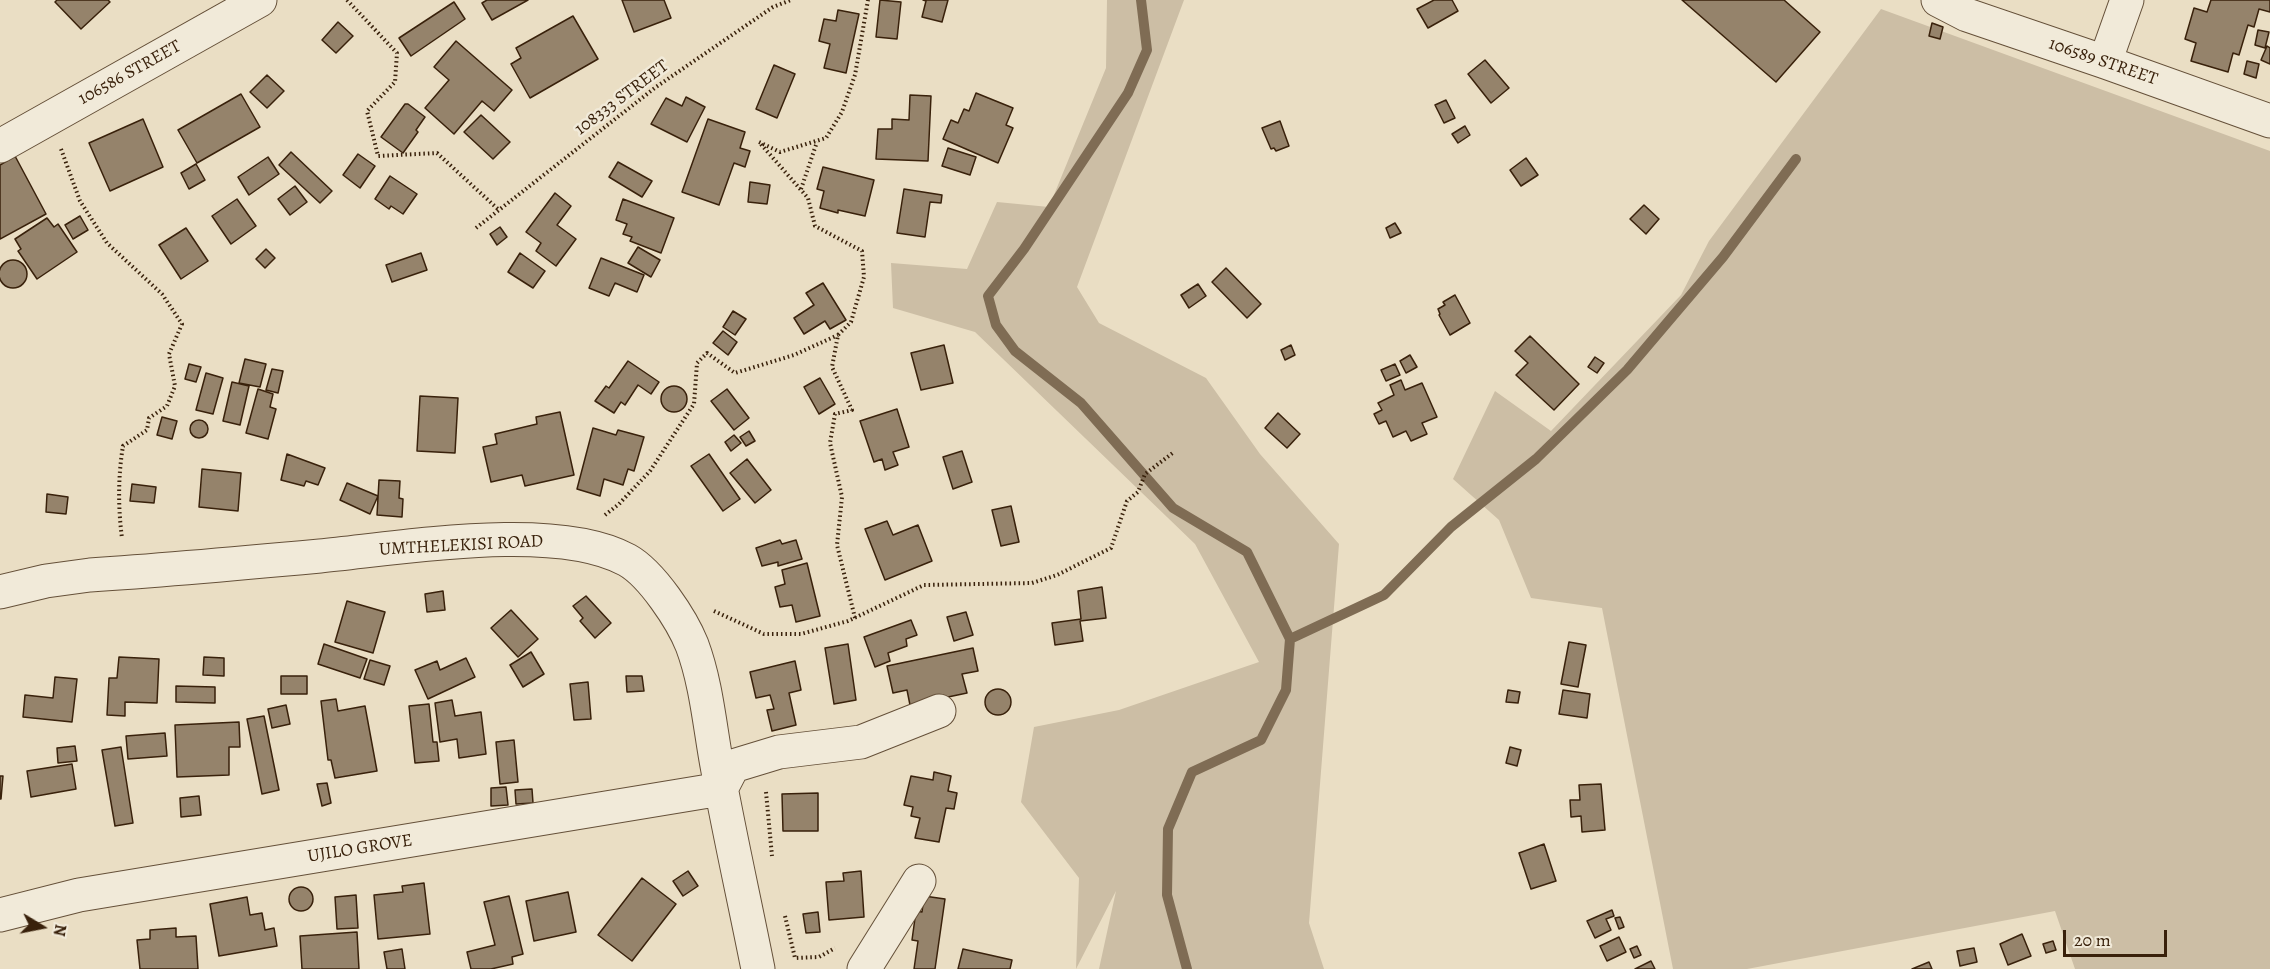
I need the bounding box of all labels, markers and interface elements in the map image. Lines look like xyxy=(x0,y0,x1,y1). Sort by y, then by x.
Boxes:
street label: 106589 STREET xyxy=(2046,33,2160,91)
street label: 106586 STREET xyxy=(75,36,185,110)
street label: 108333 STREET xyxy=(571,56,673,140)
street label: UMTHELEKISI ROAD xyxy=(378,531,544,561)
street label: UJILO GROVE xyxy=(306,830,414,868)
north arrow xyxy=(12,897,72,957)
scale bar xyxy=(2066,918,2170,956)
text: N xyxy=(48,922,72,938)
text: 20 m xyxy=(2074,928,2111,952)

